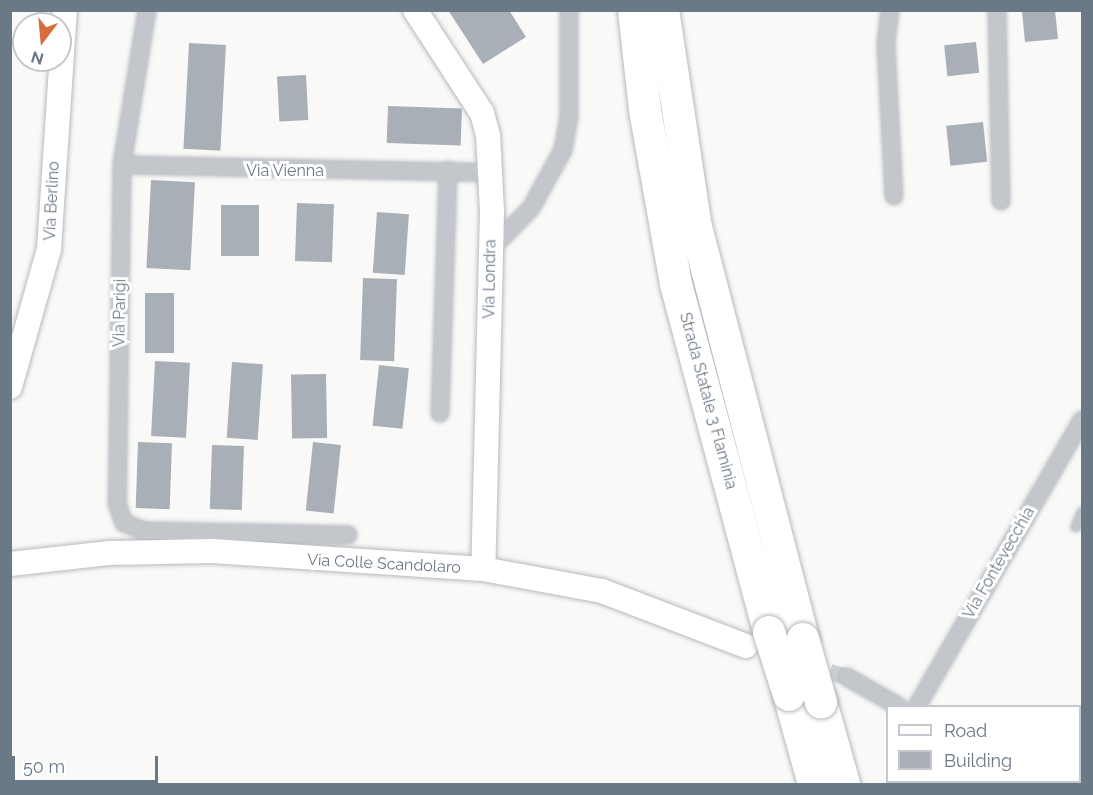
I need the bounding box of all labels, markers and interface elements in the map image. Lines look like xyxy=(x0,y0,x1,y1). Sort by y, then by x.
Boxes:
north arrow xyxy=(12,12,72,72)
text: N xyxy=(29,47,46,69)
street label: Via Berlino xyxy=(40,161,64,241)
street label: Via Vienna xyxy=(246,161,324,181)
street label: Via Londra xyxy=(480,239,500,319)
street label: Via Parigi xyxy=(110,279,130,347)
street label: Strada Statale 3 Flaminia xyxy=(675,310,741,492)
street label: Via Fontevecchia xyxy=(959,504,1039,622)
street label: Via Colle Scandolaro xyxy=(307,550,461,578)
legend xyxy=(886,705,1081,783)
text: Road xyxy=(944,720,987,741)
scale bar xyxy=(15,744,160,782)
text: Building xyxy=(944,750,1012,771)
text: 50 m xyxy=(23,756,65,777)

